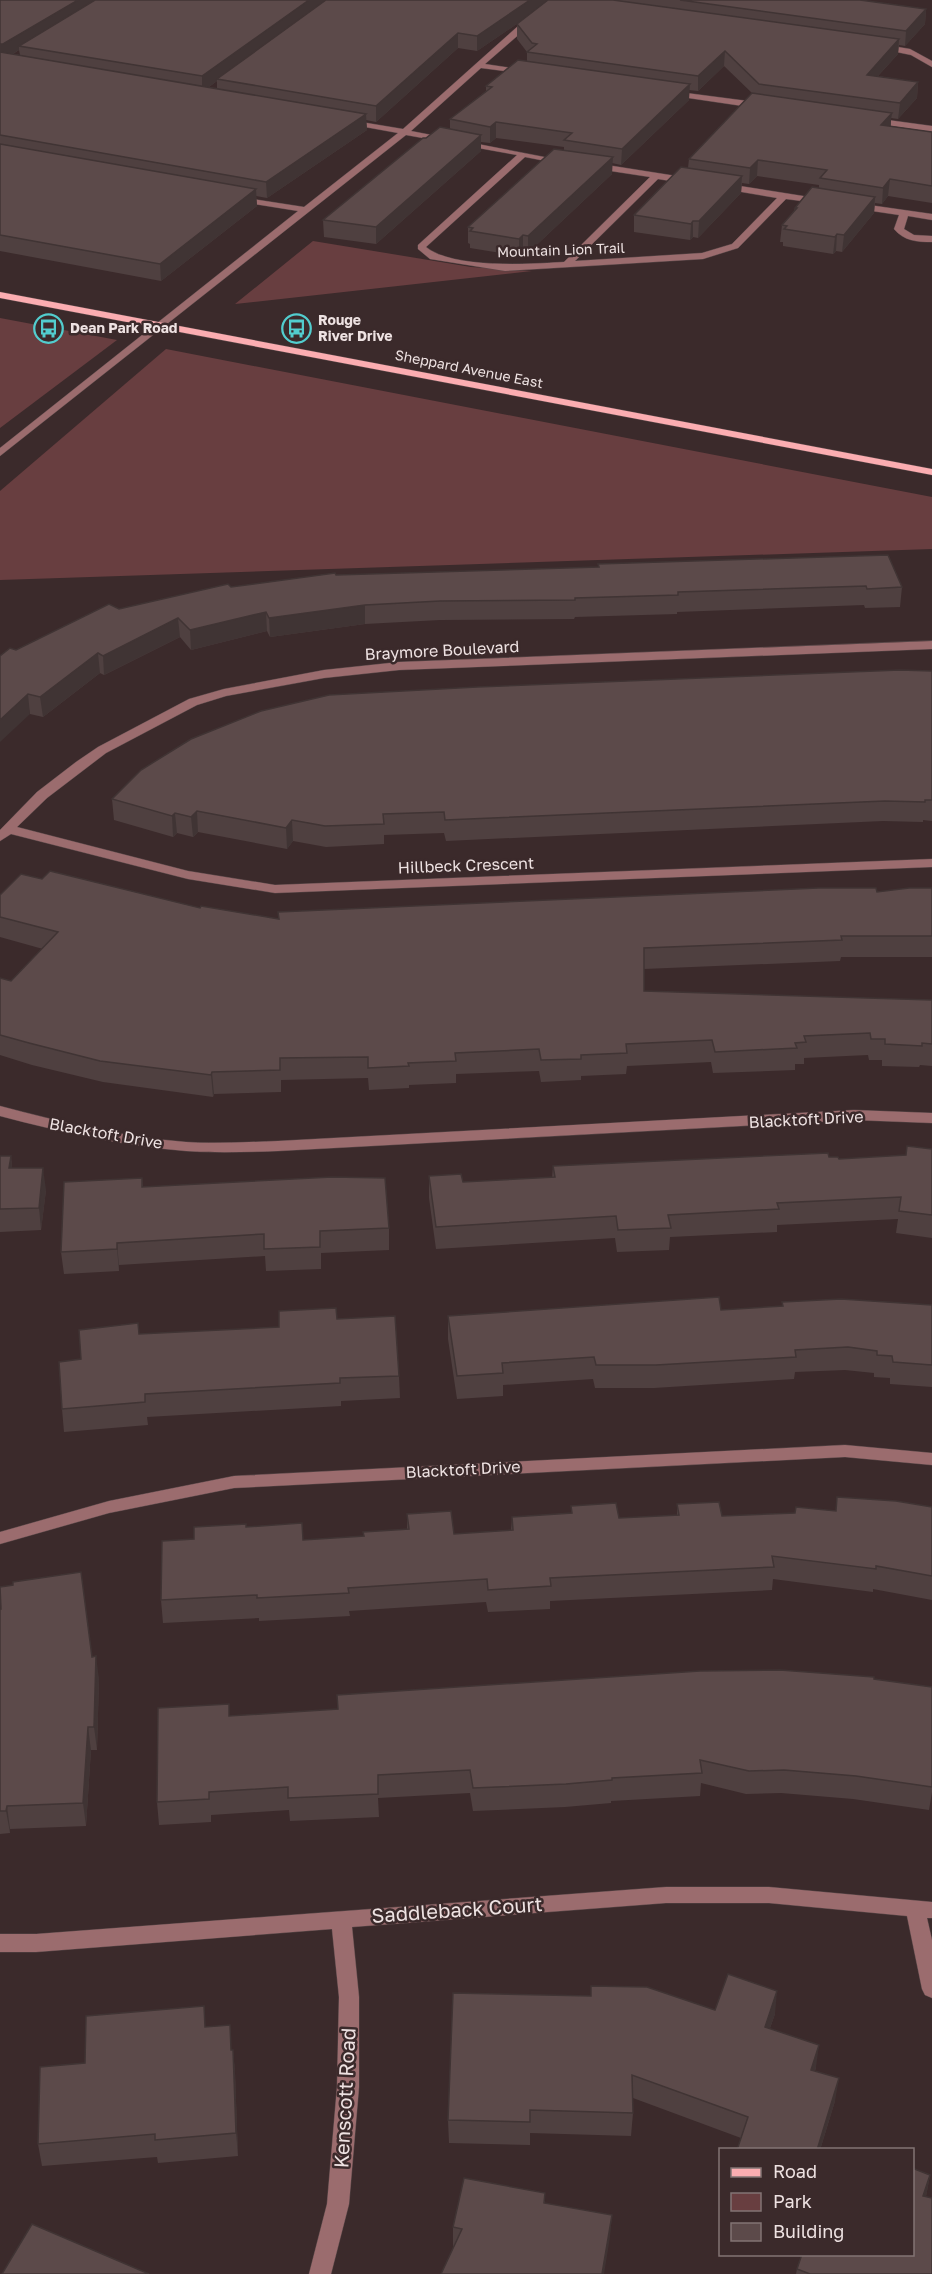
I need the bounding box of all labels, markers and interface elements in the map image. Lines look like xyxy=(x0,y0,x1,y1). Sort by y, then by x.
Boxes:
street label: Mountain Lion Trail xyxy=(497,239,625,260)
place label: Rouge River Drive xyxy=(318,311,393,344)
bus stop icon: Dean Park Road xyxy=(33,312,65,344)
bus stop icon: Rouge River Drive xyxy=(281,312,313,344)
place label: Dean Park Road xyxy=(70,319,177,336)
street label: Sheppard Avenue East xyxy=(394,346,545,391)
street label: Braymore Boulevard xyxy=(364,636,520,664)
street label: Hillbeck Crescent xyxy=(398,853,534,877)
street label: Blacktoft Drive xyxy=(748,1106,864,1132)
street label: Blacktoft Drive xyxy=(48,1113,164,1153)
street label: Blacktoft Drive xyxy=(405,1456,521,1482)
street label: Saddleback Court xyxy=(371,1891,543,1927)
street label: Kenscott Road xyxy=(328,2027,360,2169)
legend xyxy=(719,2148,914,2256)
text: Road xyxy=(773,2160,817,2182)
text: Park xyxy=(773,2190,812,2212)
text: Building xyxy=(773,2220,844,2242)

